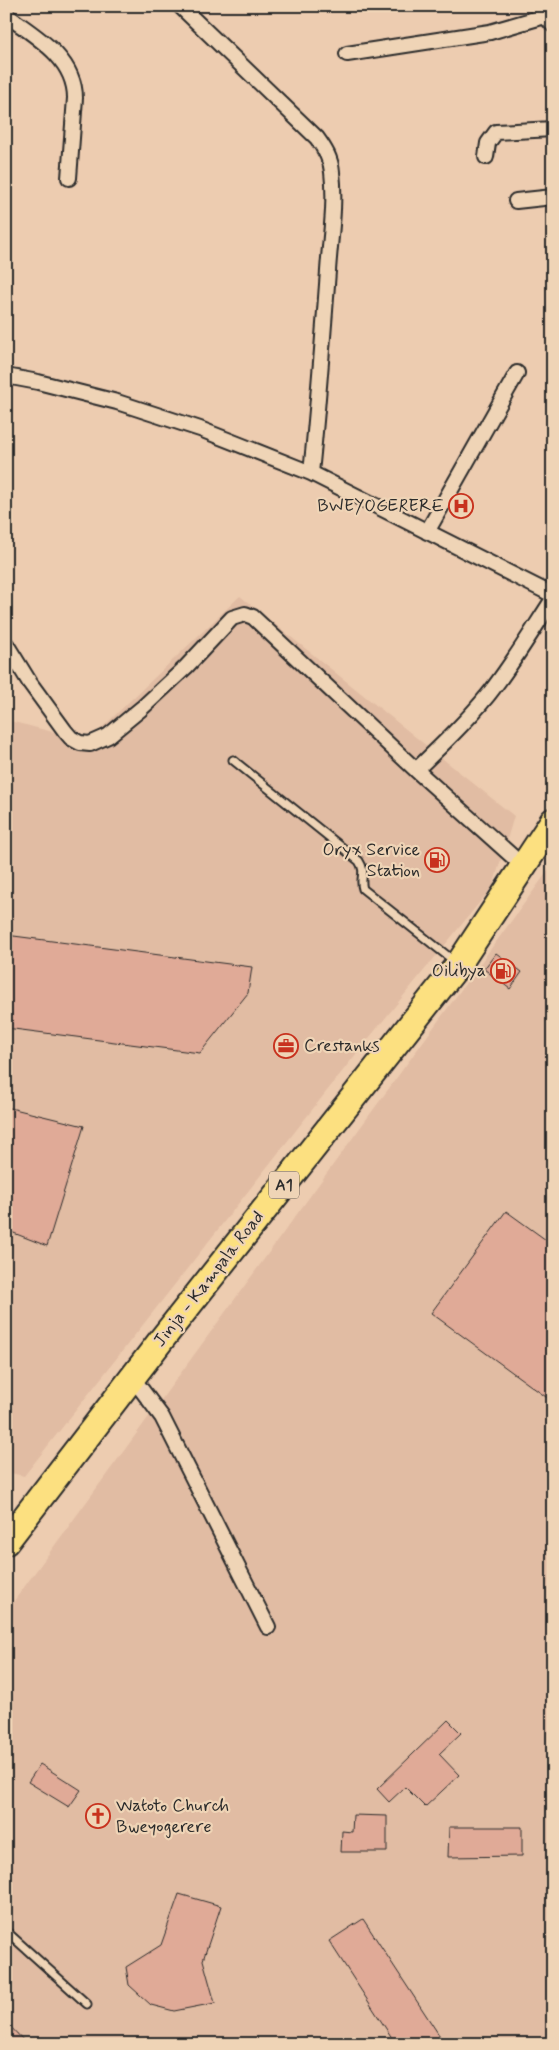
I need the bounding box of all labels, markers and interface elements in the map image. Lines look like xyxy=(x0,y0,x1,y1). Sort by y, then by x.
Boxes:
hospital icon: BWEYOGERERE xyxy=(448,493,474,519)
place label: BWEYOGERERE xyxy=(317,494,444,518)
place label: Oryx Service Station xyxy=(322,838,420,883)
fuel station icon: Oryx Service Station xyxy=(424,847,450,873)
fuel station icon: Oilibya xyxy=(490,958,516,984)
place label: Oilibya xyxy=(432,959,486,983)
office icon: Crestanks xyxy=(273,1033,299,1059)
place label: Crestanks xyxy=(304,1034,380,1058)
road number: A1 xyxy=(269,1172,299,1198)
street label: Jinja - Kampala Road xyxy=(148,1206,270,1352)
place label: Watoto Church Bweyogerere xyxy=(116,1794,229,1839)
church icon: Watoto Church Bweyogerere xyxy=(85,1803,111,1829)

